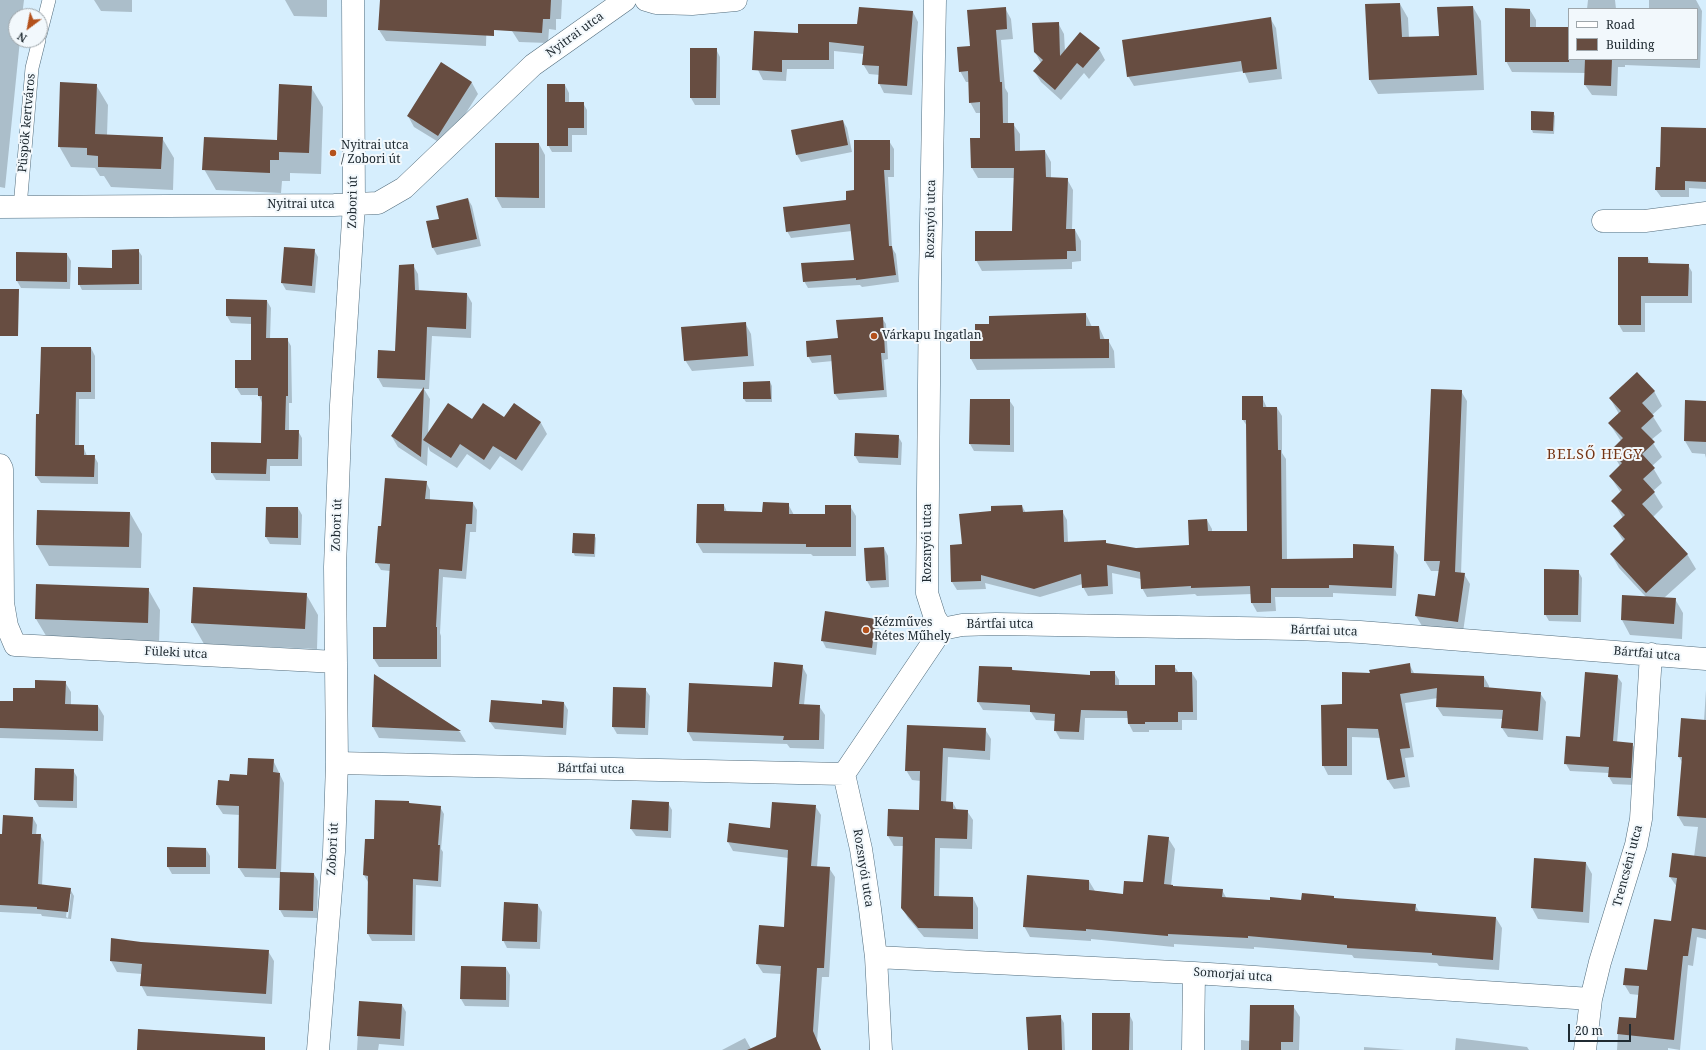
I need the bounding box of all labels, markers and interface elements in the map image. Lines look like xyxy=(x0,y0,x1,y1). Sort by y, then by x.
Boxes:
north arrow xyxy=(8,8,48,48)
legend xyxy=(1568,8,1698,60)
street label: Nyitrai utca xyxy=(543,9,607,61)
text: Road xyxy=(1606,16,1635,33)
text: N xyxy=(14,29,30,46)
text: Building xyxy=(1606,36,1654,53)
street label: Püspök kertváros xyxy=(15,73,39,173)
place label: Nyitrai utca / Zobori út xyxy=(341,139,409,167)
marker: Nyitrai utca / Zobori út xyxy=(328,148,338,158)
street label: Zobori út xyxy=(345,175,361,229)
street label: Rozsnyói utca xyxy=(923,179,939,259)
street label: Nyitrai utca xyxy=(267,198,335,212)
place label: Várkapu Ingatlan xyxy=(882,329,981,343)
marker: Várkapu Ingatlan xyxy=(869,331,879,341)
district label: BELSŐ HEGY xyxy=(1547,447,1643,463)
street label: Zobori út xyxy=(329,498,345,552)
street label: Rozsnyói utca xyxy=(921,503,935,583)
place label: Kézműves Rétes Műhely xyxy=(874,616,951,644)
street label: Bártfai utca xyxy=(966,618,1034,632)
street label: Bártfai utca xyxy=(1290,623,1358,639)
marker: Kézműves Rétes Műhely xyxy=(861,625,871,635)
street label: Füleki utca xyxy=(144,644,208,662)
street label: Bártfai utca xyxy=(1613,644,1681,664)
street label: Bártfai utca xyxy=(557,761,625,777)
street label: Zobori út xyxy=(324,822,342,876)
street label: Trencséni utca xyxy=(1610,824,1646,908)
street label: Rozsnyói utca xyxy=(850,828,876,908)
street label: Somorjai utca xyxy=(1193,965,1273,985)
scale bar xyxy=(1570,1016,1633,1042)
text: 20 m xyxy=(1575,1022,1603,1039)

